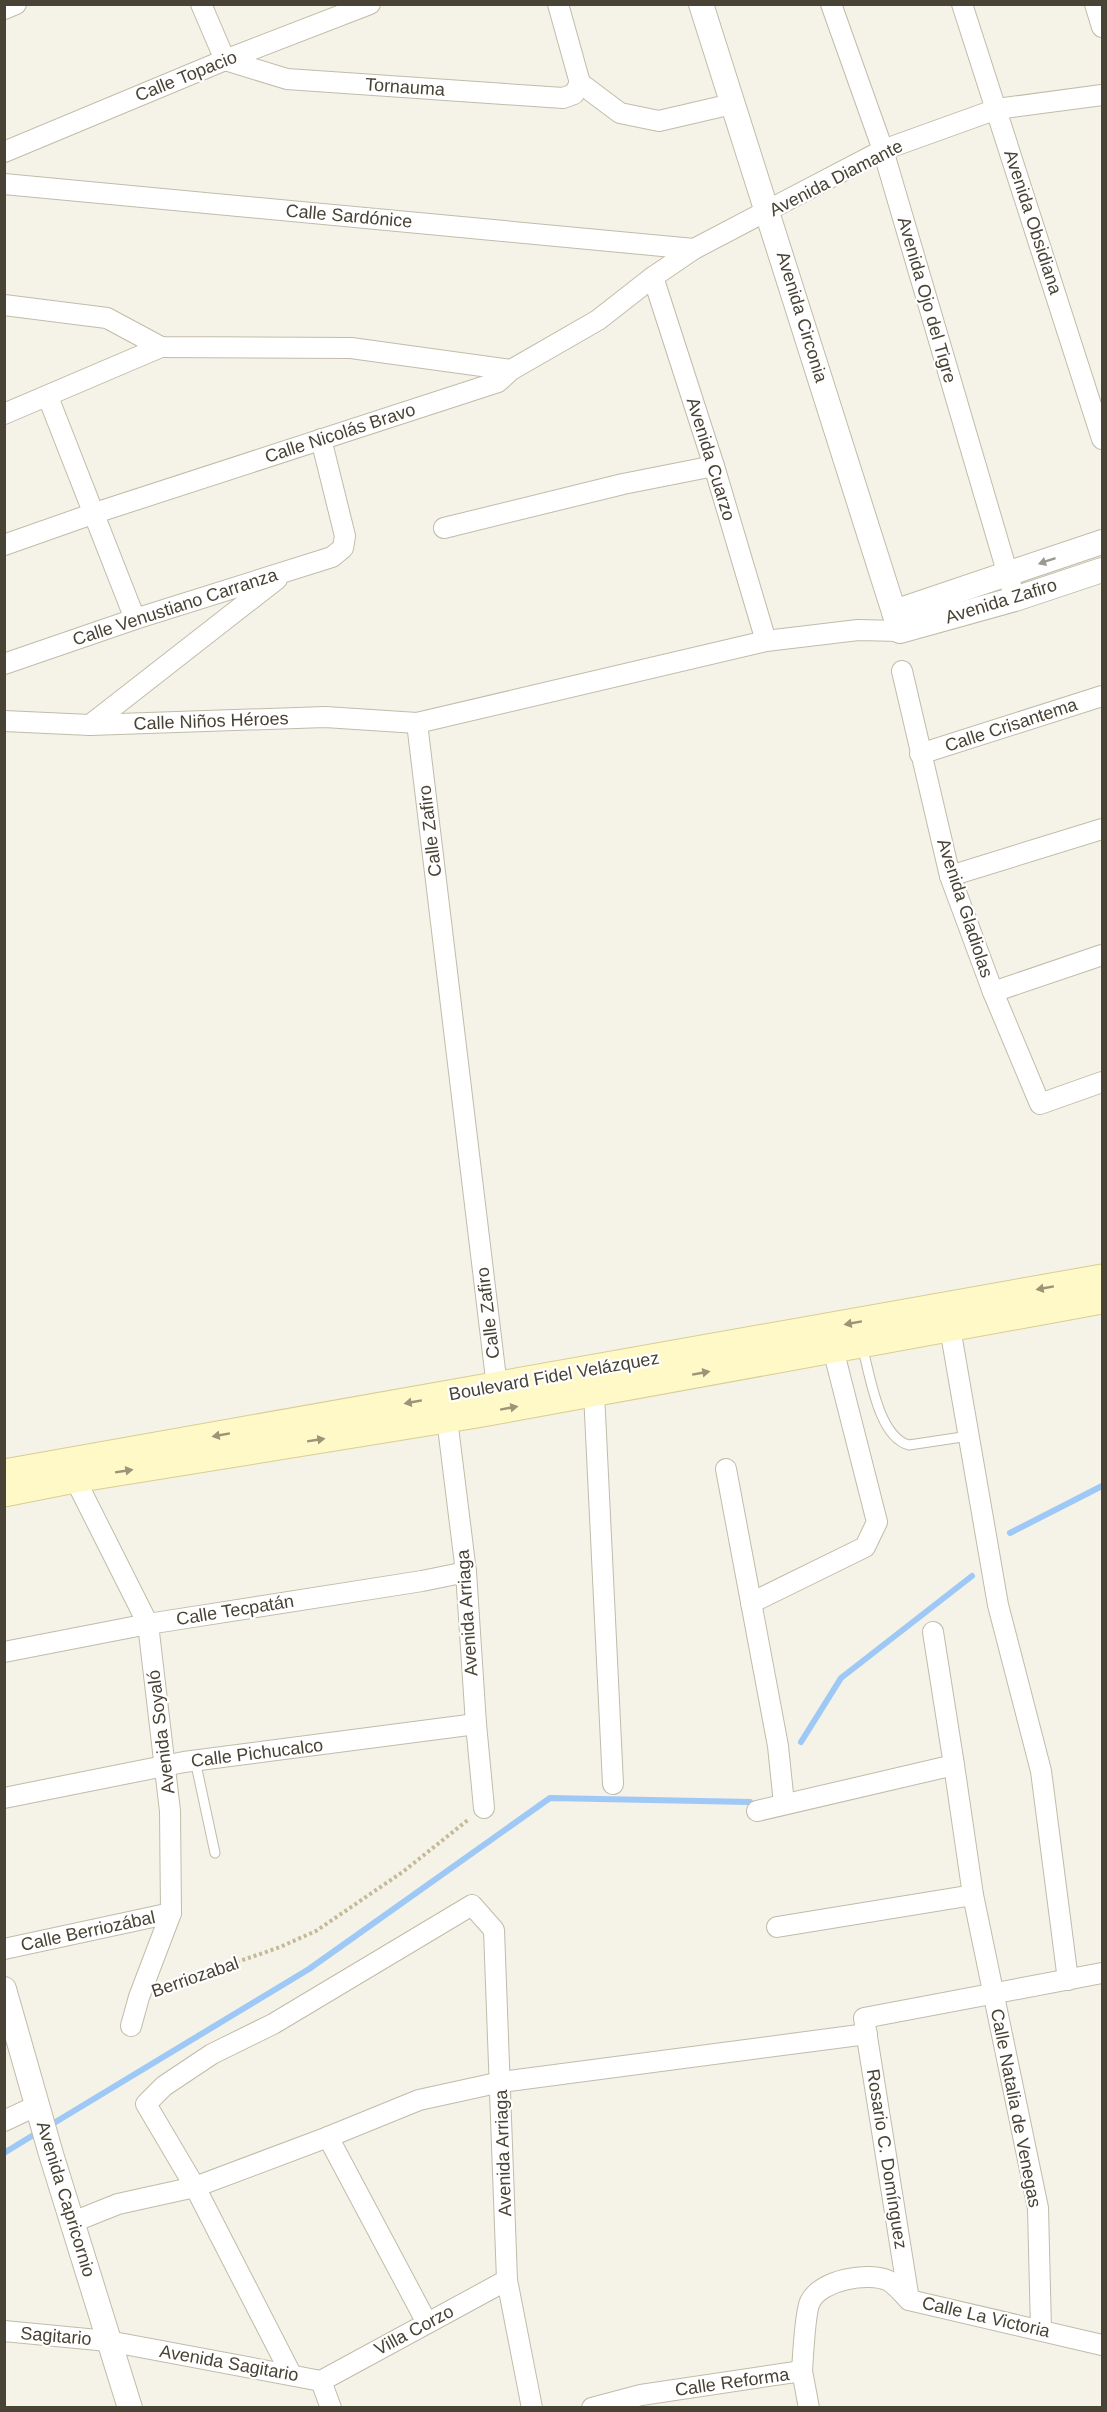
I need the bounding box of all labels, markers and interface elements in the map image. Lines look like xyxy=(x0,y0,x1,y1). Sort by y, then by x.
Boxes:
street label: Calle Topacio xyxy=(132,47,240,105)
street label: Tornauma xyxy=(364,74,447,100)
street label: Avenida Diamante xyxy=(766,136,906,220)
street label: Avenida Obsidiana xyxy=(1000,147,1066,298)
street label: Calle Sardónice xyxy=(285,201,413,231)
street label: Avenida Ojo del Tigre xyxy=(894,215,960,385)
street label: Avenida Circonia xyxy=(773,249,832,386)
street label: Avenida Cuarzo xyxy=(683,395,739,523)
street label: Calle Nicolás Bravo xyxy=(262,399,418,467)
one-way arrow xyxy=(1038,557,1056,567)
street label: Calle Venustiano Carranza xyxy=(70,564,281,650)
street label: Avenida Zafiro xyxy=(943,575,1059,627)
street label: Calle Crisantema xyxy=(942,694,1081,756)
street label: Calle Niños Héroes xyxy=(133,708,289,734)
street label: Calle Zafiro xyxy=(414,784,446,878)
street label: Avenida Gladiolas xyxy=(933,836,997,980)
street label: Calle Zafiro xyxy=(472,1266,504,1360)
one-way arrow xyxy=(1035,1284,1054,1293)
one-way arrow xyxy=(843,1319,862,1328)
street label: Boulevard Fidel Velázquez xyxy=(447,1348,661,1404)
one-way arrow xyxy=(691,1368,710,1377)
one-way arrow xyxy=(403,1397,422,1406)
one-way arrow xyxy=(499,1403,518,1412)
one-way arrow xyxy=(211,1431,230,1440)
one-way arrow xyxy=(307,1435,326,1444)
one-way arrow xyxy=(115,1466,134,1475)
street label: Avenida Arriaga xyxy=(453,1548,481,1677)
street label: Calle Tecpatán xyxy=(175,1591,295,1629)
street label: Avenida Soyaló xyxy=(143,1669,179,1795)
street label: Calle Pichucalco xyxy=(190,1735,324,1771)
street label: Calle Berriozábal xyxy=(19,1907,157,1955)
street label: Berriozabal xyxy=(149,1953,241,2001)
street label: Calle Natalia de Venegas xyxy=(987,2007,1045,2209)
street label: Rosario C. Domínguez xyxy=(863,2068,911,2250)
street label: Avenida Arriaga xyxy=(491,2088,515,2217)
street label: Avenida Capricornio xyxy=(33,2119,99,2279)
street label: Calle La Victoria xyxy=(920,2293,1053,2342)
street label: Villa Corzo xyxy=(371,2301,457,2359)
street label: Sagitario xyxy=(20,2323,92,2349)
street label: Avenida Sagitario xyxy=(158,2341,300,2385)
street label: Calle Reforma xyxy=(674,2364,791,2400)

